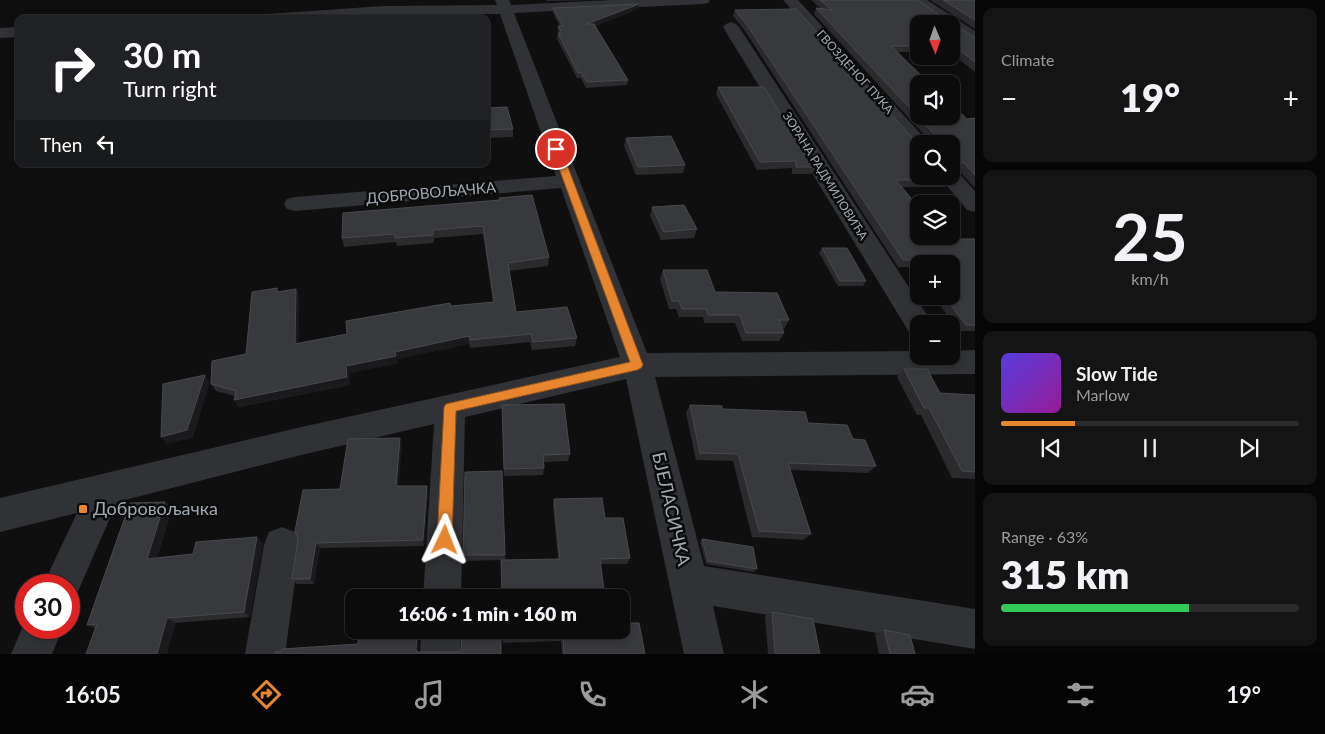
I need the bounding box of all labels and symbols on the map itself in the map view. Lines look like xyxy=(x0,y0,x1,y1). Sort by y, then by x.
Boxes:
north arrow xyxy=(910,15,960,65)
street label: ГВОЗДЕНОГ ПУКА xyxy=(814,27,898,117)
street label: ЗОРАНА РАДМИЛОВИЋА xyxy=(780,109,872,243)
pin xyxy=(535,128,577,170)
street label: ДОБРОВОЉАЧКА xyxy=(365,177,498,207)
street label: БЈЕЛАСИЧКА xyxy=(648,450,696,569)
place label: Добровољачка xyxy=(93,497,218,519)
marker: Добровољачка xyxy=(77,503,89,515)
position arrow xyxy=(418,513,470,565)
speed limit sign: 30 xyxy=(15,574,80,639)

